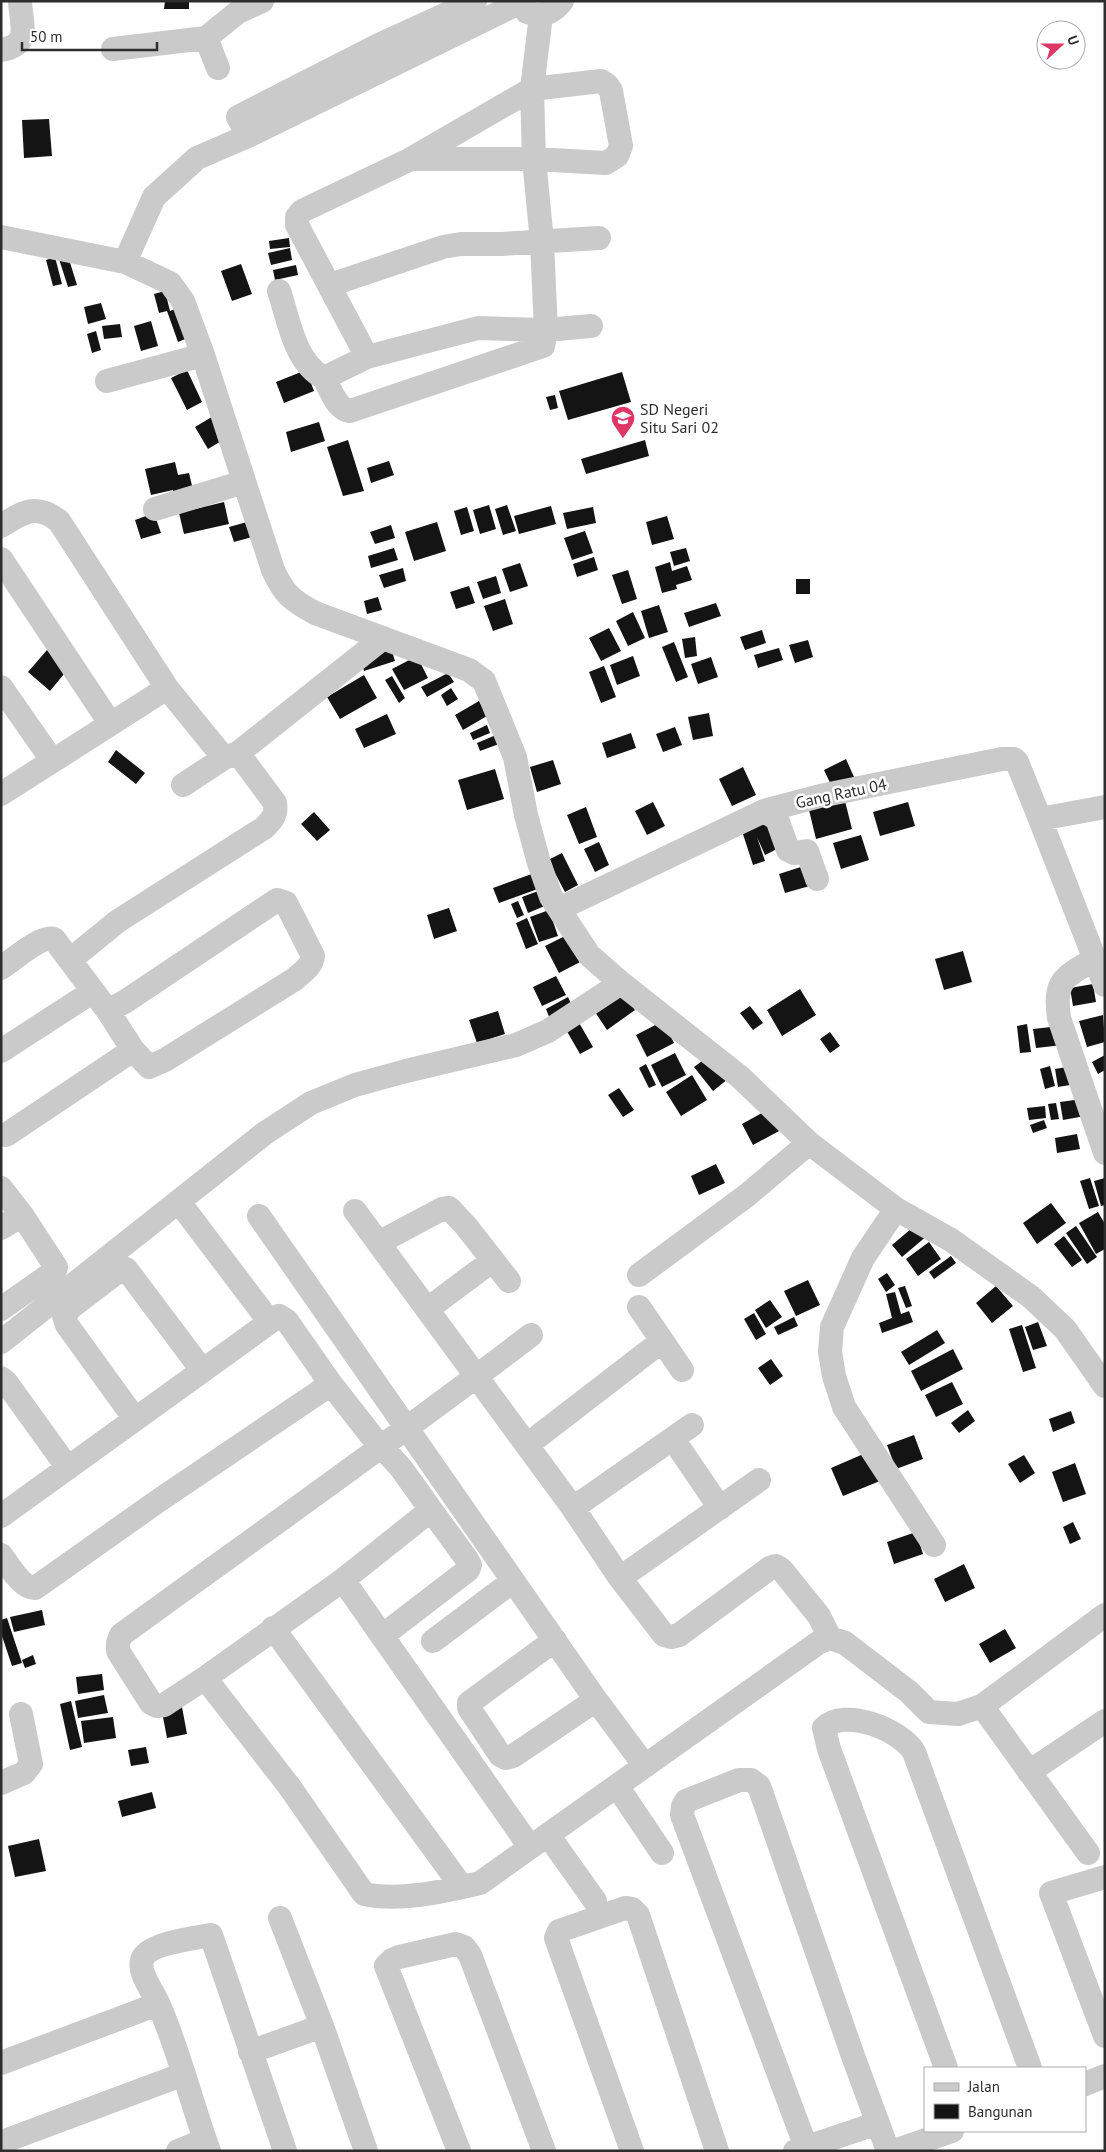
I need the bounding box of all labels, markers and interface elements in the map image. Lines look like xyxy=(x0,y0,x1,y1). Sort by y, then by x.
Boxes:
scale bar xyxy=(22,20,158,52)
north arrow xyxy=(1036,20,1086,70)
text: 50 m xyxy=(30,27,63,46)
text: U xyxy=(1063,33,1083,48)
place label: SD Negeri Situ Sari 02 xyxy=(640,399,719,437)
school or university icon: SD Negeri Situ Sari 02 xyxy=(610,405,636,439)
street label: Gang Ratu 04 xyxy=(794,774,889,812)
legend xyxy=(924,2067,1086,2132)
text: Jalan xyxy=(967,2077,1000,2096)
text: Bangunan xyxy=(968,2102,1032,2121)

